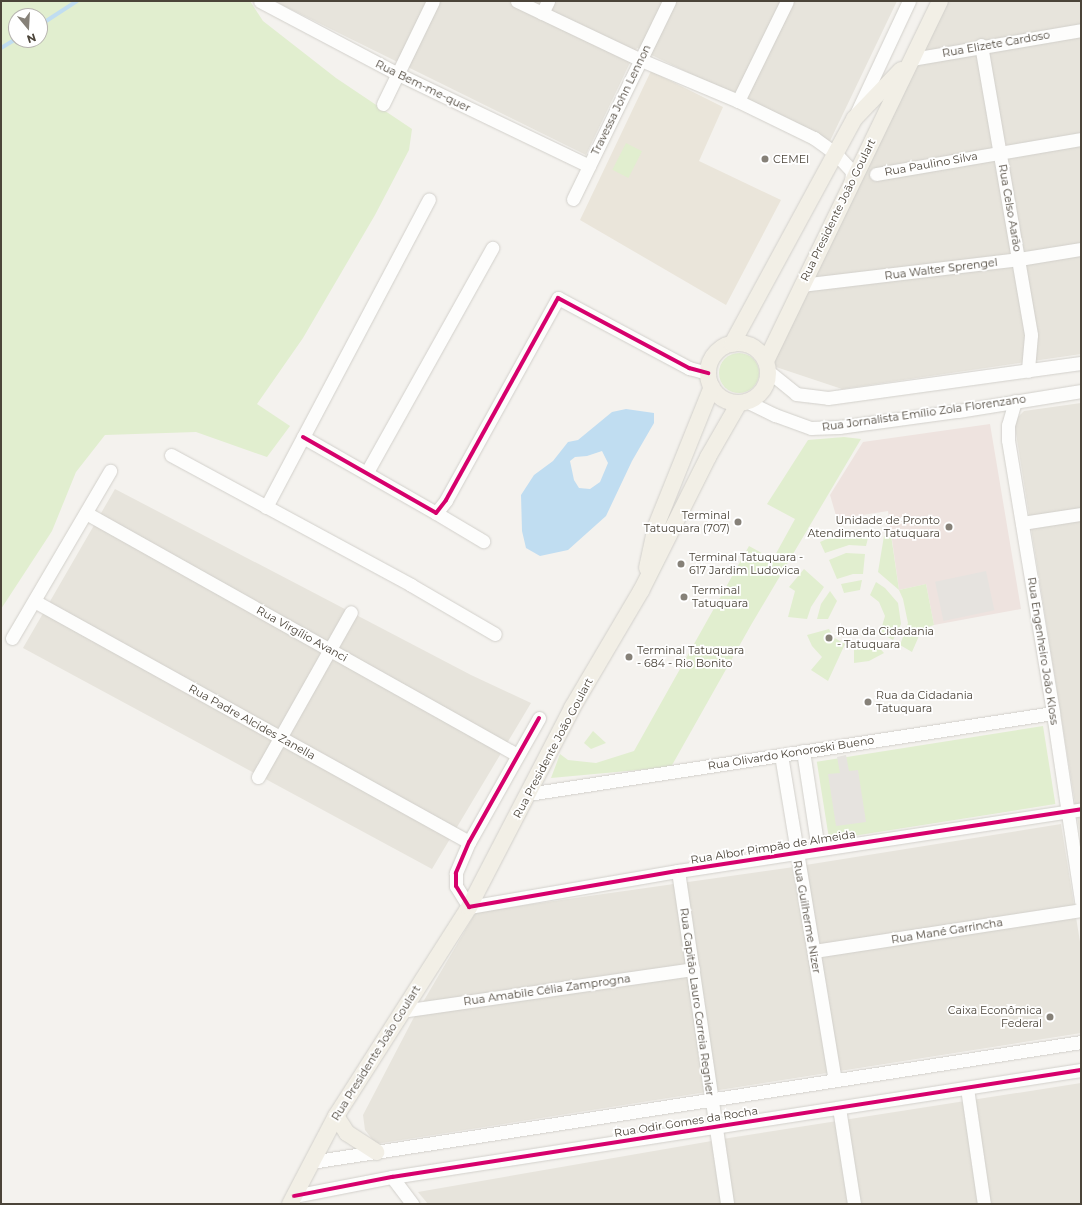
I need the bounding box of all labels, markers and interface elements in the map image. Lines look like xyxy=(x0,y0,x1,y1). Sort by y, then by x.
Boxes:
north arrow xyxy=(8,8,48,48)
street label: Rua Elizete Cardoso xyxy=(941,28,1051,60)
text: N xyxy=(25,30,38,46)
street label: Travessa John Lennon xyxy=(588,43,654,157)
street label: Rua Bem-me-quer xyxy=(373,57,473,115)
street label: Rua Presidente João Goulart xyxy=(798,137,878,283)
street label: Rua Paulino Silva xyxy=(883,149,979,179)
place label: CEMEI xyxy=(773,152,809,166)
marker: CEMEI xyxy=(760,154,770,164)
street label: Rua Celso Aarão xyxy=(996,163,1024,253)
street label: Rua Walter Sprengel xyxy=(884,256,998,282)
street label: Rua Jornalista Emílio Zola Florenzano xyxy=(821,392,1027,434)
place label: Terminal Tatuquara (707) xyxy=(644,509,730,535)
place label: Unidade de Pronto Atendimento Tatuquara xyxy=(807,514,940,540)
marker: Terminal Tatuquara (707) xyxy=(733,517,743,527)
marker: Unidade de Pronto Atendimento Tatuquara xyxy=(943,521,955,533)
place label: Terminal Tatuquara - 617 Jardim Ludovica xyxy=(689,551,803,577)
marker: Terminal Tatuquara - 617 Jardim Ludovica xyxy=(676,559,686,569)
street label: Rua Engenheiro João Kloss xyxy=(1025,576,1061,726)
place label: Terminal Tatuquara xyxy=(692,584,748,610)
marker: Terminal Tatuquara xyxy=(679,592,689,602)
street label: Rua Virgílio Avanci xyxy=(254,604,350,664)
place label: Rua da Cidadania - Tatuquara xyxy=(837,625,934,651)
marker: Rua da Cidadania - Tatuquara xyxy=(824,633,834,643)
place label: Terminal Tatuquara - 684 - Rio Bonito xyxy=(637,644,744,670)
marker: Terminal Tatuquara - 684 - Rio Bonito xyxy=(624,652,634,662)
street label: Rua Presidente João Goulart xyxy=(510,676,596,820)
street label: Rua Padre Alcides Zanella xyxy=(186,682,318,762)
place label: Rua da Cidadania Tatuquara xyxy=(876,689,973,715)
marker: Rua da Cidadania Tatuquara xyxy=(863,697,873,707)
street label: Rua Olivardo Konoroski Bueno xyxy=(707,733,875,773)
street label: Rua Albor Pimpão de Almeida xyxy=(690,827,856,867)
street label: Rua Guilherme Nizer xyxy=(791,859,823,975)
street label: Rua Capitão Lauro Correia Regnier xyxy=(677,907,717,1097)
street label: Rua Mané Garrincha xyxy=(890,916,1004,946)
street label: Rua Amabile Célia Zamprogna xyxy=(463,972,631,1008)
street label: Rua Presidente João Goulart xyxy=(329,983,423,1123)
place label: Caixa Econômica Federal xyxy=(948,1004,1042,1030)
marker: Caixa Econômica Federal xyxy=(1045,1012,1055,1022)
street label: Rua Odir Gomes da Rocha xyxy=(613,1104,759,1140)

